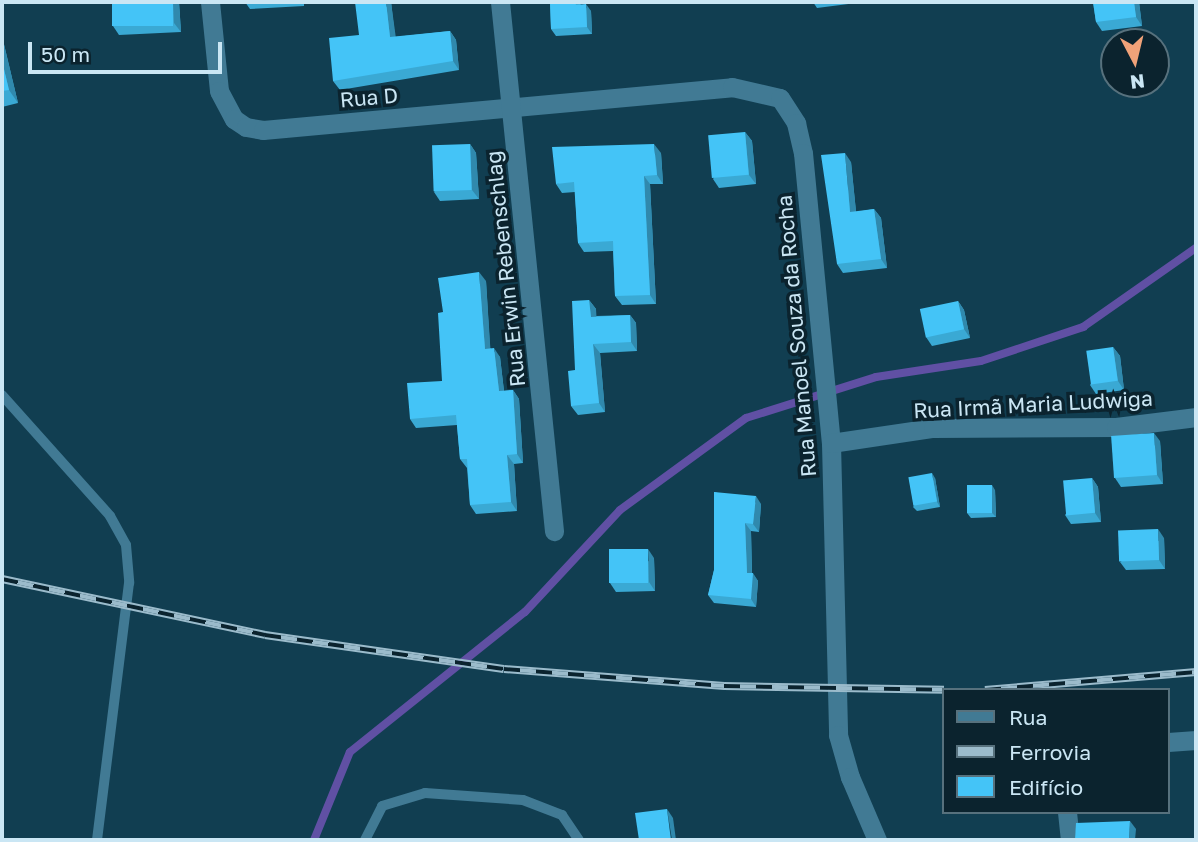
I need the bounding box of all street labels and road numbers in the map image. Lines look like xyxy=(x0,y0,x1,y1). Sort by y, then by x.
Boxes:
street label: Rua D xyxy=(339,82,399,112)
street label: Rua Erwin Rebenschlag xyxy=(480,150,530,388)
street label: Rua Manoel Souza da Rocha xyxy=(771,194,821,478)
street label: Rua Irmã Maria Ludwiga xyxy=(913,385,1153,423)

